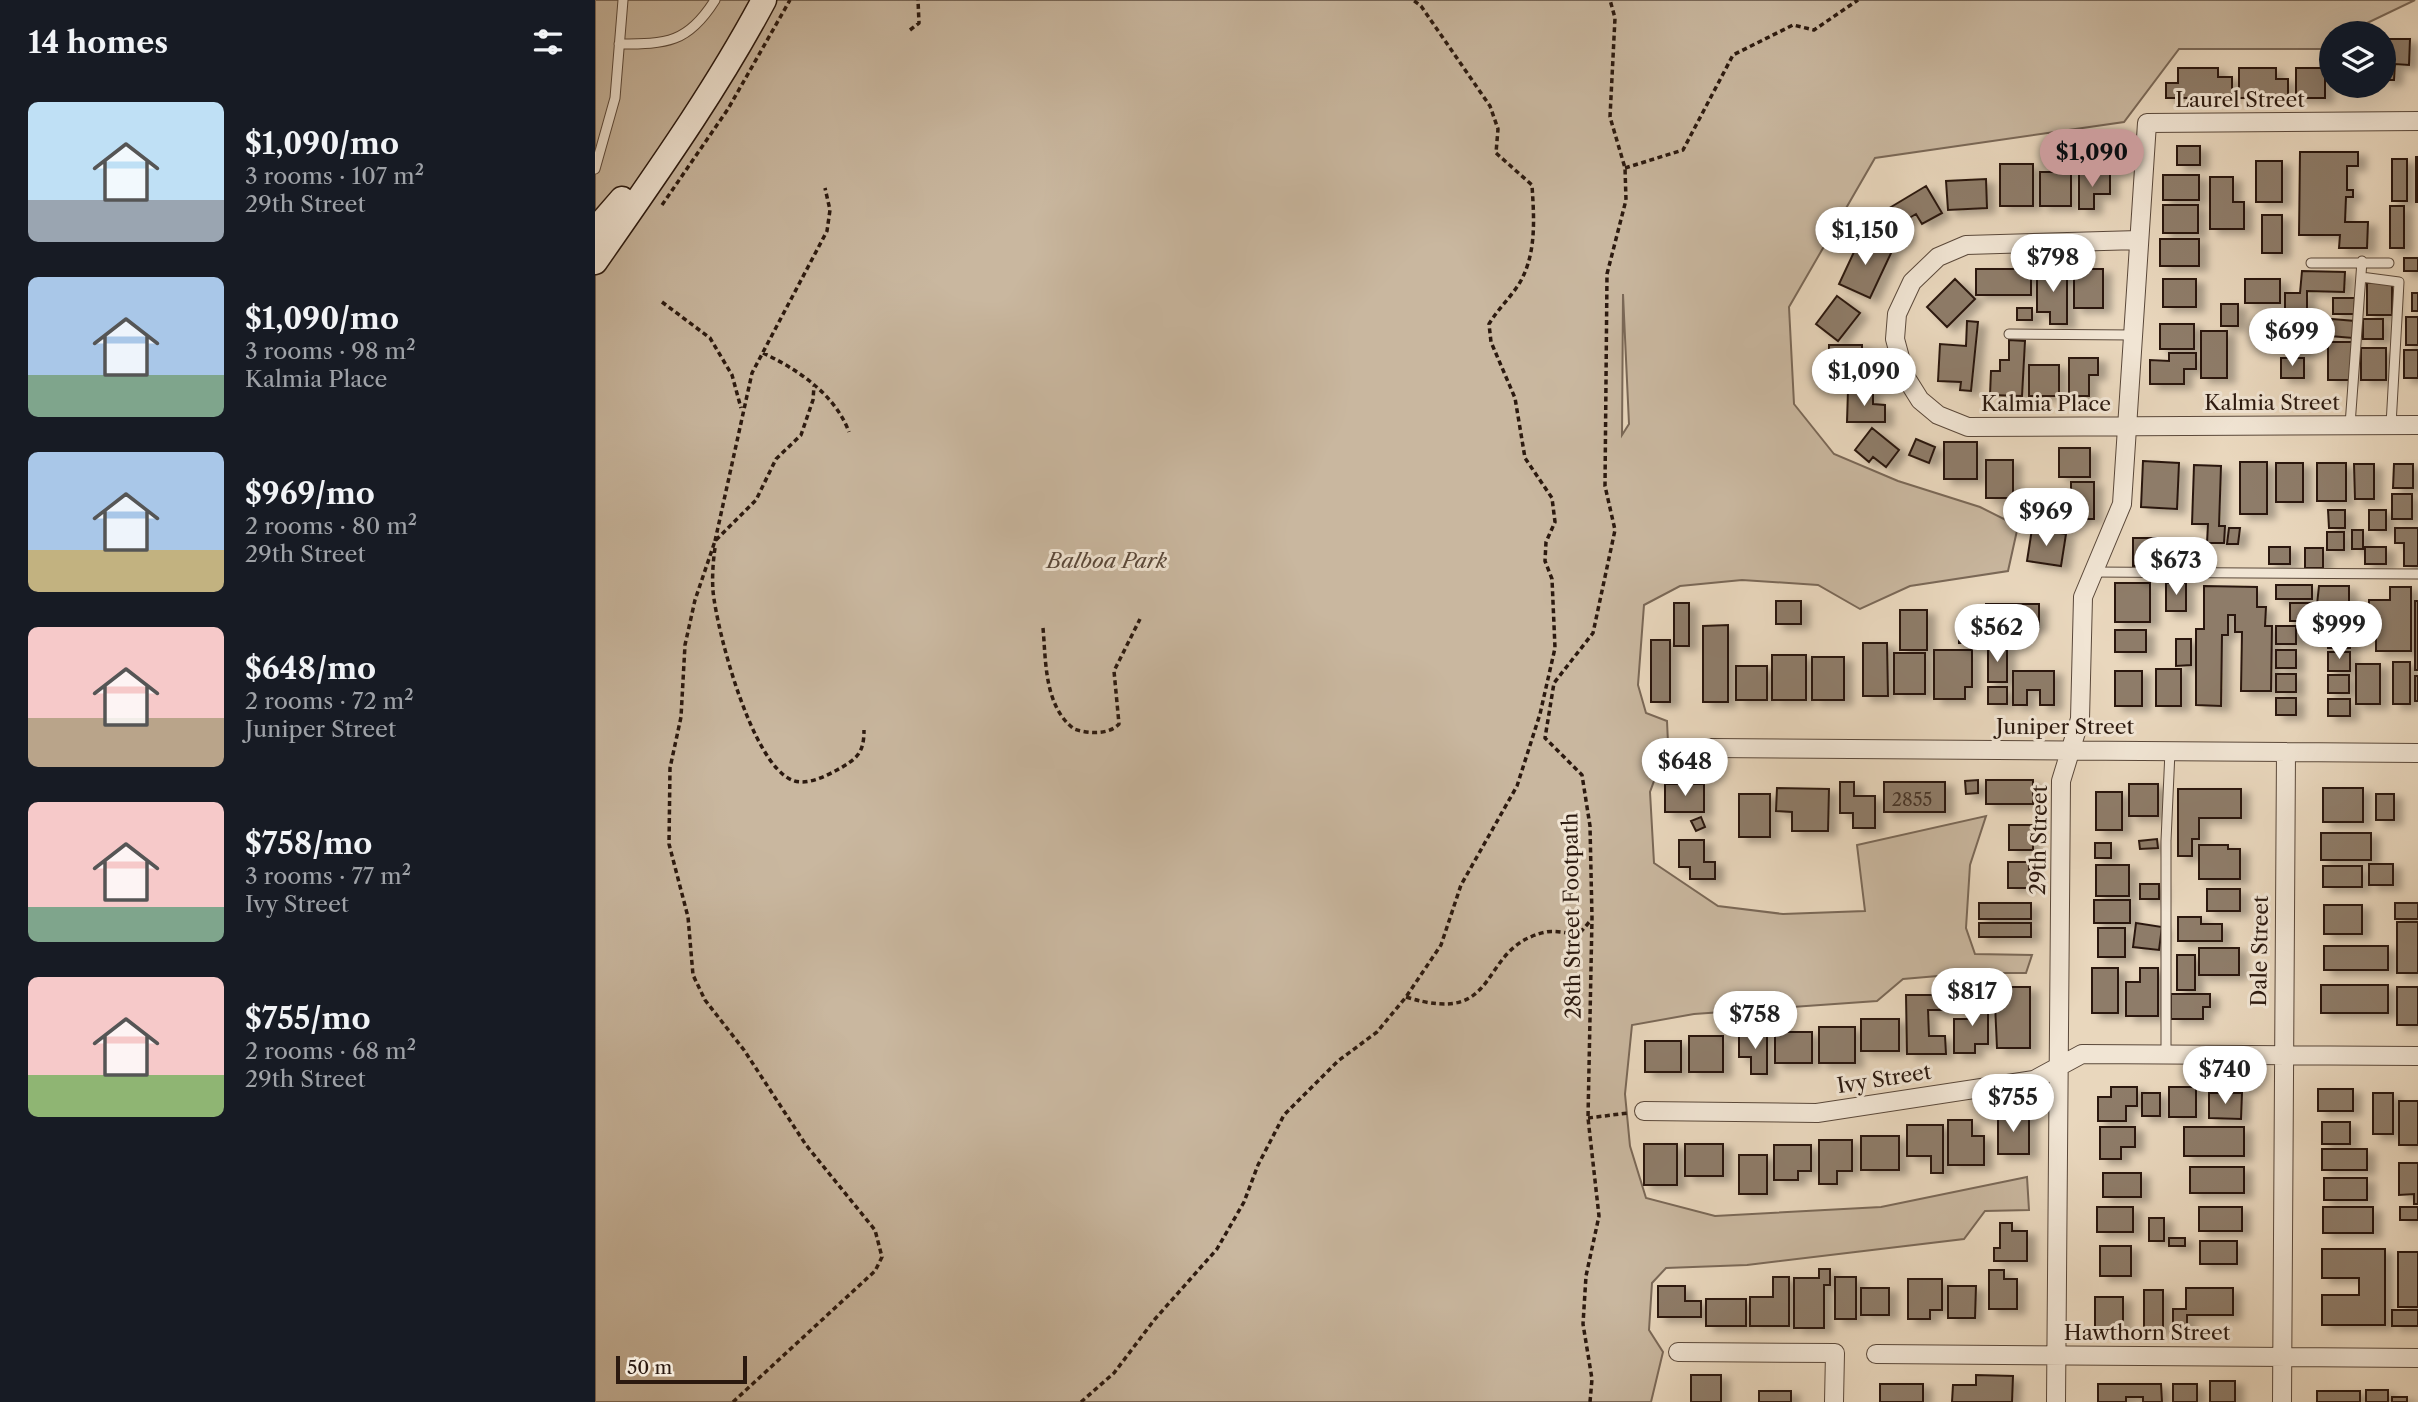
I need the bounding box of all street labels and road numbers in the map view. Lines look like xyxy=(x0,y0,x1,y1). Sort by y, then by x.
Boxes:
street label: Laurel Street xyxy=(2175,87,2305,112)
street label: Kalmia Street xyxy=(2204,390,2340,415)
street label: Kalmia Place xyxy=(1981,391,2111,416)
street label: Juniper Street xyxy=(1993,714,2135,739)
street label: 29th Street xyxy=(2025,784,2052,895)
street label: 28th Street Footpath xyxy=(1557,813,1586,1019)
street label: Dale Street xyxy=(2246,895,2273,1007)
street label: Ivy Street xyxy=(1835,1059,1933,1098)
street label: Hawthorn Street xyxy=(2064,1320,2231,1345)

